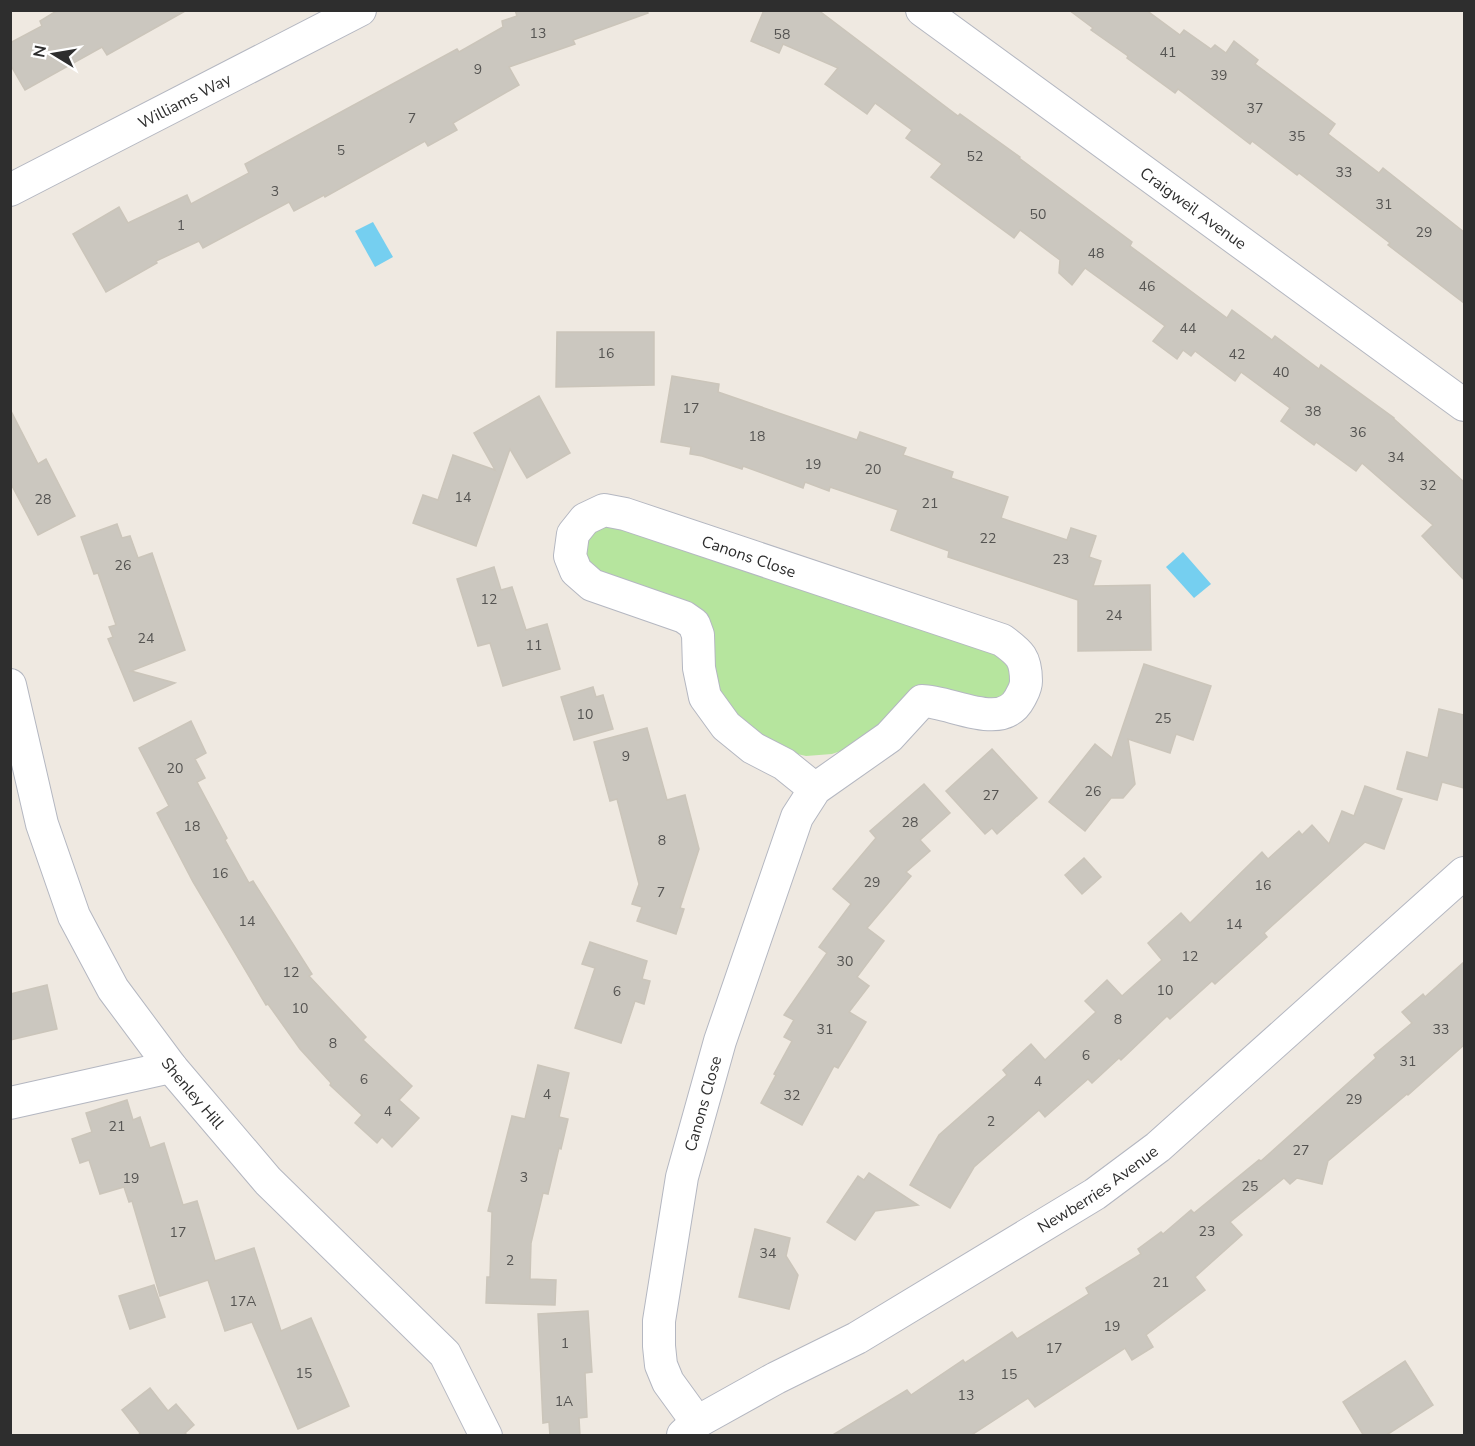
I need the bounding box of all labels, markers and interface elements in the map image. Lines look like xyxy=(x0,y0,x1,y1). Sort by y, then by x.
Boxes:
north arrow xyxy=(24,24,84,84)
house number: 13 xyxy=(530,24,546,43)
house number: 58 xyxy=(774,25,790,44)
text: N xyxy=(28,43,52,59)
house number: 41 xyxy=(1160,43,1176,62)
house number: 9 xyxy=(474,60,482,79)
house number: 39 xyxy=(1211,66,1227,85)
street label: Williams Way xyxy=(134,68,236,134)
house number: 37 xyxy=(1247,99,1263,118)
house number: 7 xyxy=(408,109,416,128)
house number: 35 xyxy=(1289,127,1305,146)
house number: 5 xyxy=(337,141,345,160)
house number: 52 xyxy=(967,147,983,166)
street label: Craigweil Avenue xyxy=(1135,162,1251,255)
house number: 33 xyxy=(1336,163,1352,182)
house number: 3 xyxy=(271,182,279,201)
house number: 31 xyxy=(1376,195,1392,214)
house number: 50 xyxy=(1030,205,1046,224)
house number: 1 xyxy=(177,216,185,235)
house number: 29 xyxy=(1416,223,1432,242)
house number: 48 xyxy=(1088,244,1104,263)
house number: 46 xyxy=(1139,277,1155,296)
house number: 44 xyxy=(1180,319,1196,338)
house number: 16 xyxy=(598,344,614,363)
house number: 42 xyxy=(1229,345,1245,364)
house number: 40 xyxy=(1273,363,1289,382)
house number: 17 xyxy=(683,399,699,418)
house number: 38 xyxy=(1305,402,1321,421)
house number: 36 xyxy=(1350,423,1366,442)
house number: 18 xyxy=(749,427,765,446)
house number: 34 xyxy=(1388,448,1404,467)
house number: 19 xyxy=(805,455,821,474)
house number: 20 xyxy=(865,460,881,479)
house number: 32 xyxy=(1420,476,1436,495)
house number: 14 xyxy=(455,488,471,507)
house number: 28 xyxy=(35,490,51,509)
house number: 21 xyxy=(922,494,938,513)
house number: 22 xyxy=(980,529,996,548)
street label: Canons Close xyxy=(699,531,799,583)
house number: 23 xyxy=(1053,550,1069,569)
house number: 26 xyxy=(115,556,131,575)
house number: 12 xyxy=(481,590,497,609)
house number: 24 xyxy=(1106,606,1122,625)
house number: 24 xyxy=(138,629,154,648)
house number: 11 xyxy=(526,636,542,655)
house number: 10 xyxy=(577,705,593,724)
house number: 25 xyxy=(1155,709,1171,728)
house number: 9 xyxy=(622,747,630,766)
house number: 20 xyxy=(167,759,183,778)
house number: 26 xyxy=(1085,782,1101,801)
house number: 27 xyxy=(983,786,999,805)
house number: 28 xyxy=(902,813,918,832)
house number: 18 xyxy=(184,817,200,836)
house number: 8 xyxy=(658,831,666,850)
house number: 16 xyxy=(212,864,228,883)
house number: 29 xyxy=(864,873,880,892)
house number: 16 xyxy=(1255,876,1271,895)
house number: 7 xyxy=(657,883,665,902)
house number: 14 xyxy=(239,912,255,931)
house number: 14 xyxy=(1226,915,1242,934)
house number: 12 xyxy=(1182,947,1198,966)
house number: 30 xyxy=(837,952,853,971)
house number: 12 xyxy=(283,963,299,982)
house number: 10 xyxy=(1157,981,1173,1000)
house number: 6 xyxy=(613,982,621,1001)
house number: 10 xyxy=(292,999,308,1018)
house number: 8 xyxy=(1114,1010,1122,1029)
house number: 31 xyxy=(817,1020,833,1039)
house number: 33 xyxy=(1433,1020,1449,1039)
house number: 8 xyxy=(329,1034,337,1053)
house number: 6 xyxy=(1082,1046,1090,1065)
house number: 31 xyxy=(1400,1052,1416,1071)
street label: Shenley Hill xyxy=(156,1053,229,1134)
street label: Canons Close xyxy=(680,1053,727,1154)
house number: 6 xyxy=(360,1070,368,1089)
house number: 4 xyxy=(1034,1072,1042,1091)
house number: 4 xyxy=(543,1085,551,1104)
house number: 32 xyxy=(784,1086,800,1105)
house number: 29 xyxy=(1346,1090,1362,1109)
house number: 4 xyxy=(384,1102,392,1121)
house number: 2 xyxy=(987,1112,995,1131)
house number: 21 xyxy=(109,1117,125,1136)
street label: Newberries Avenue xyxy=(1033,1141,1163,1238)
house number: 27 xyxy=(1293,1141,1309,1160)
house number: 3 xyxy=(520,1168,528,1187)
house number: 19 xyxy=(123,1169,139,1188)
house number: 25 xyxy=(1242,1177,1258,1196)
house number: 23 xyxy=(1199,1222,1215,1241)
house number: 17 xyxy=(170,1223,186,1242)
house number: 34 xyxy=(760,1244,776,1263)
house number: 2 xyxy=(506,1251,514,1270)
house number: 21 xyxy=(1153,1273,1169,1292)
house number: 17A xyxy=(229,1292,257,1311)
house number: 19 xyxy=(1104,1317,1120,1336)
house number: 1 xyxy=(561,1334,569,1353)
house number: 17 xyxy=(1046,1339,1062,1358)
house number: 15 xyxy=(296,1364,312,1383)
house number: 15 xyxy=(1001,1365,1017,1384)
house number: 13 xyxy=(958,1386,974,1405)
house number: 1A xyxy=(555,1392,573,1411)

